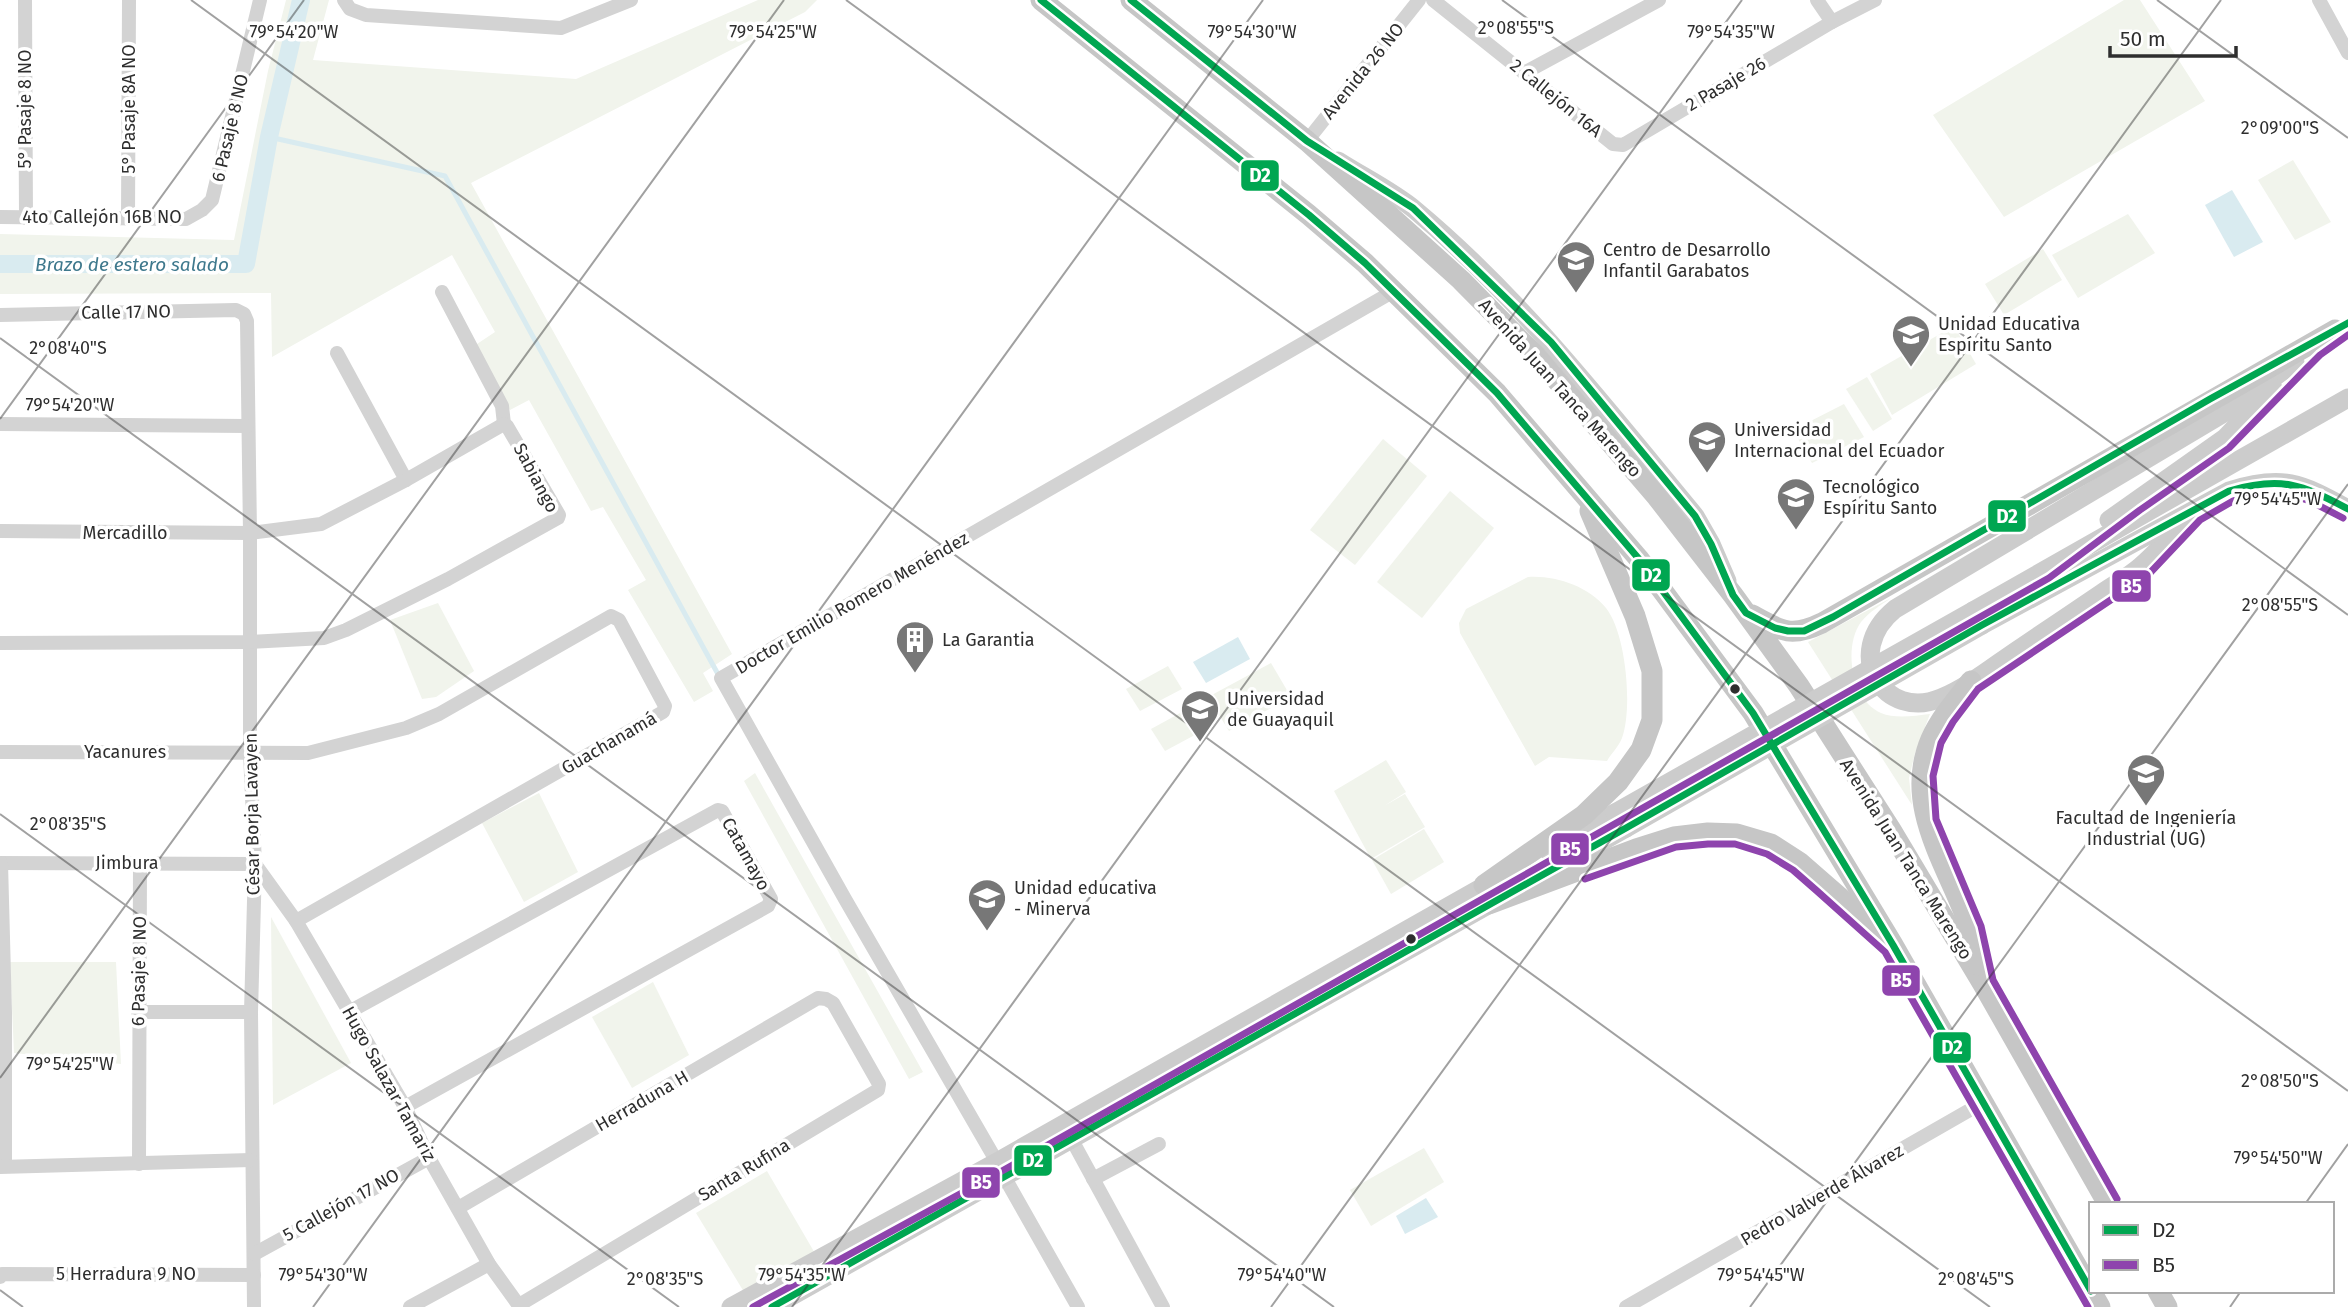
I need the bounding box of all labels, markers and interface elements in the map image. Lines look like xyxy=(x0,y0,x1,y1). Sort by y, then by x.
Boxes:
scale bar xyxy=(2110,14,2236,58)
text: 2°08'55"S xyxy=(1478,17,1554,39)
street label: Avenida 26 NO xyxy=(1317,18,1409,124)
text: 79°54'20"W xyxy=(250,21,339,43)
text: 79°54'25"W xyxy=(729,21,817,43)
text: 79°54'30"W xyxy=(1207,21,1297,43)
text: 79°54'35"W xyxy=(1687,21,1775,43)
text: 50 m xyxy=(2120,26,2166,52)
street label: 5° Pasaje 8A NO xyxy=(118,44,140,174)
street label: 5° Pasaje 8 NO xyxy=(14,50,36,169)
street label: 2 Pasaje 26 xyxy=(1682,52,1770,116)
street label: 2 Callejón 16A xyxy=(1506,54,1607,142)
street label: 6 Pasaje 8 NO xyxy=(207,72,253,184)
text: 2°09'00"S xyxy=(2241,117,2319,139)
line badge: D2 xyxy=(1240,159,1280,192)
text: D2 xyxy=(1249,164,1271,187)
street label: 4to Callejón 16B NO xyxy=(22,206,182,228)
school or university icon: Centro de Desarrollo Infantil Garabatos xyxy=(1555,239,1597,294)
place label: Centro de Desarrollo Infantil Garabatos xyxy=(1603,239,1771,282)
water label: Brazo de estero salado xyxy=(35,253,229,276)
street label: Avenida Juan Tanca Marengo xyxy=(1474,294,1646,482)
street label: Calle 17 NO xyxy=(81,300,171,324)
school or university icon: Unidad Educativa Espíritu Santo xyxy=(1890,313,1932,368)
place label: Unidad Educativa Espíritu Santo xyxy=(1938,313,2080,356)
text: 2°08'40"S xyxy=(29,337,107,359)
text: 79°54'20"W xyxy=(26,394,115,416)
school or university icon: Universidad Internacional del Ecuador xyxy=(1686,419,1728,474)
place label: Universidad Internacional del Ecuador xyxy=(1734,419,1944,462)
street label: Sabiango xyxy=(509,440,563,516)
school or university icon: Tecnológico Espíritu Santo xyxy=(1775,476,1817,531)
place label: Tecnológico Espíritu Santo xyxy=(1823,476,1937,519)
text: 79°54'45"W xyxy=(2234,488,2322,510)
line badge: D2 xyxy=(1987,499,2027,533)
text: D2 xyxy=(1996,505,2018,528)
street label: Mercadillo xyxy=(82,522,168,544)
street label: Doctor Emilio Romero Menéndez xyxy=(731,527,973,679)
line badge: D2 xyxy=(1631,558,1671,592)
text: D2 xyxy=(1640,564,1662,587)
line badge: B5 xyxy=(2111,569,2152,603)
text: B5 xyxy=(2120,575,2142,598)
text: 2°08'55"S xyxy=(2242,594,2318,616)
building icon: La Garantia xyxy=(894,619,936,674)
place label: La Garantia xyxy=(942,629,1035,651)
unlabelled marker xyxy=(1728,682,1742,696)
school or university icon: Universidad de Guayaquil xyxy=(1179,688,1221,743)
place label: Universidad de Guayaquil xyxy=(1227,688,1334,731)
street label: Guachanamá xyxy=(558,707,660,779)
street label: César Borja Lavayen xyxy=(240,733,264,895)
street label: Yacanures xyxy=(84,741,166,763)
school or university icon: Facultad de Ingeniería Industrial (UG) xyxy=(2125,752,2167,807)
street label: Avenida Juan Tanca Marengo xyxy=(1835,754,1977,964)
place label: Facultad de Ingeniería Industrial (UG) xyxy=(2056,807,2236,850)
text: 2°08'35"S xyxy=(30,813,106,835)
street label: Catamayo xyxy=(717,814,775,894)
line badge: B5 xyxy=(1550,832,1590,866)
text: B5 xyxy=(1559,838,1581,861)
street label: Jimbura xyxy=(95,852,159,874)
school or university icon: Unidad educativa - Minerva xyxy=(966,877,1008,932)
place label: Unidad educativa - Minerva xyxy=(1014,877,1157,920)
street label: 6 Pasaje 8 NO xyxy=(127,916,151,1026)
unlabelled marker xyxy=(1404,932,1418,946)
line badge: B5 xyxy=(1881,964,1921,997)
text: B5 xyxy=(1890,969,1912,992)
street label: Hugo Salazar Tamariz xyxy=(337,1003,441,1165)
line badge: D2 xyxy=(1932,1031,1972,1064)
text: D2 xyxy=(1941,1036,1963,1059)
text: 79°54'25"W xyxy=(26,1053,114,1075)
street label: Herraduna H xyxy=(592,1066,692,1136)
text: 2°08'50"S xyxy=(2241,1070,2319,1092)
street label: Santa Rufina xyxy=(694,1134,794,1206)
street label: Pedro Valverde Álvarez xyxy=(1736,1138,1907,1251)
line badge: D2 xyxy=(1013,1144,1053,1177)
text: 79°54'50"W xyxy=(2233,1147,2323,1169)
text: D2 xyxy=(1022,1149,1044,1172)
street label: 5 Callejón 17 NO xyxy=(279,1164,403,1246)
line badge: B5 xyxy=(961,1166,1001,1199)
text: B5 xyxy=(970,1171,992,1194)
legend xyxy=(2089,1202,2334,1293)
text: D2 xyxy=(2152,1217,2175,1243)
text: B5 xyxy=(2152,1252,2175,1278)
street label: 5 Herradura 9 NO xyxy=(56,1263,196,1285)
text: 79°54'30"W xyxy=(278,1264,368,1286)
text: 79°54'35"W xyxy=(758,1264,846,1286)
text: 79°54'40"W xyxy=(1238,1264,1327,1286)
text: 79°54'45"W xyxy=(1717,1264,1805,1286)
text: 2°08'35"S xyxy=(627,1268,703,1290)
text: 2°08'45"S xyxy=(1938,1268,2014,1290)

